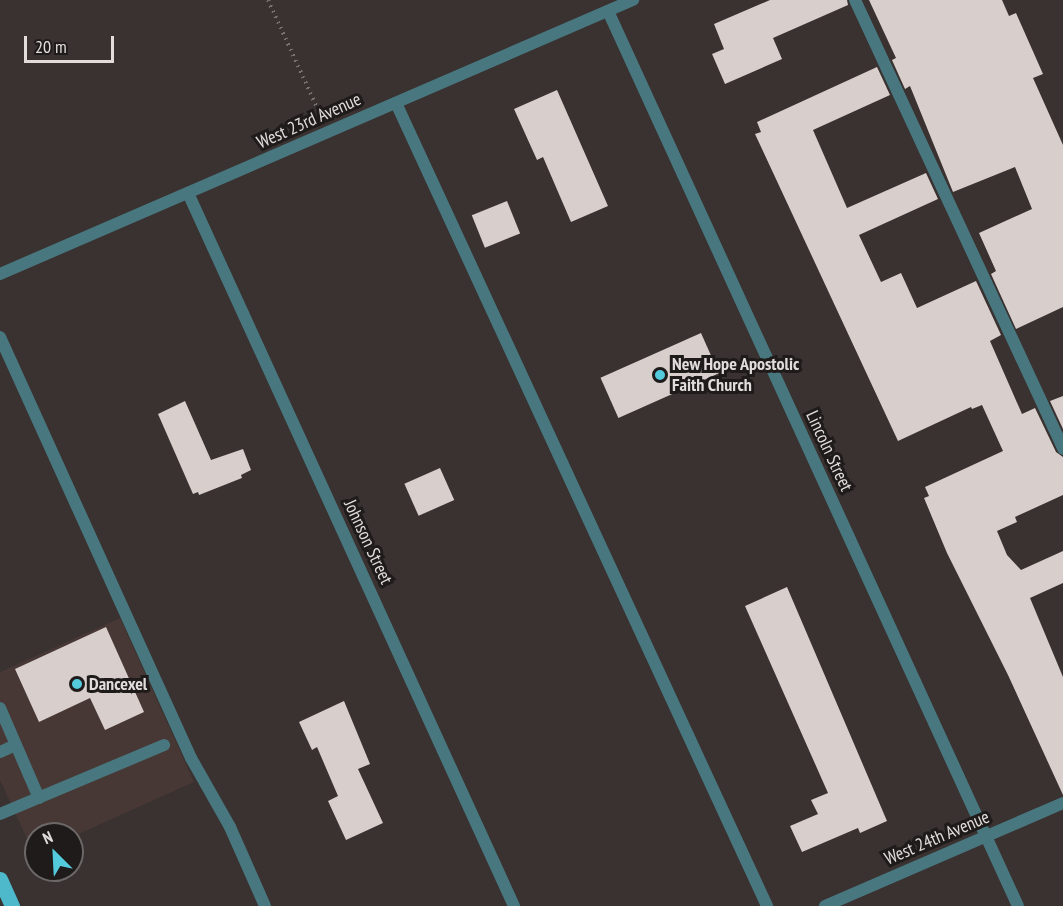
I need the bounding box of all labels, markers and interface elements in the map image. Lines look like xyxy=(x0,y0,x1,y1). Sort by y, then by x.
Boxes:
scale bar xyxy=(27,24,117,62)
text: 20 m xyxy=(35,35,67,58)
street label: West 23rd Avenue xyxy=(253,88,365,154)
place label: New Hope Apostolic Faith Church xyxy=(672,354,800,397)
marker: New Hope Apostolic Faith Church xyxy=(653,368,667,382)
street label: Lincoln Street xyxy=(801,407,857,495)
street label: Johnson Street xyxy=(339,496,397,588)
place label: Dancexel xyxy=(89,673,147,695)
marker: Dancexel xyxy=(70,677,84,691)
street label: West 24th Avenue xyxy=(881,806,993,870)
north arrow xyxy=(24,822,84,882)
text: N xyxy=(39,826,55,848)

